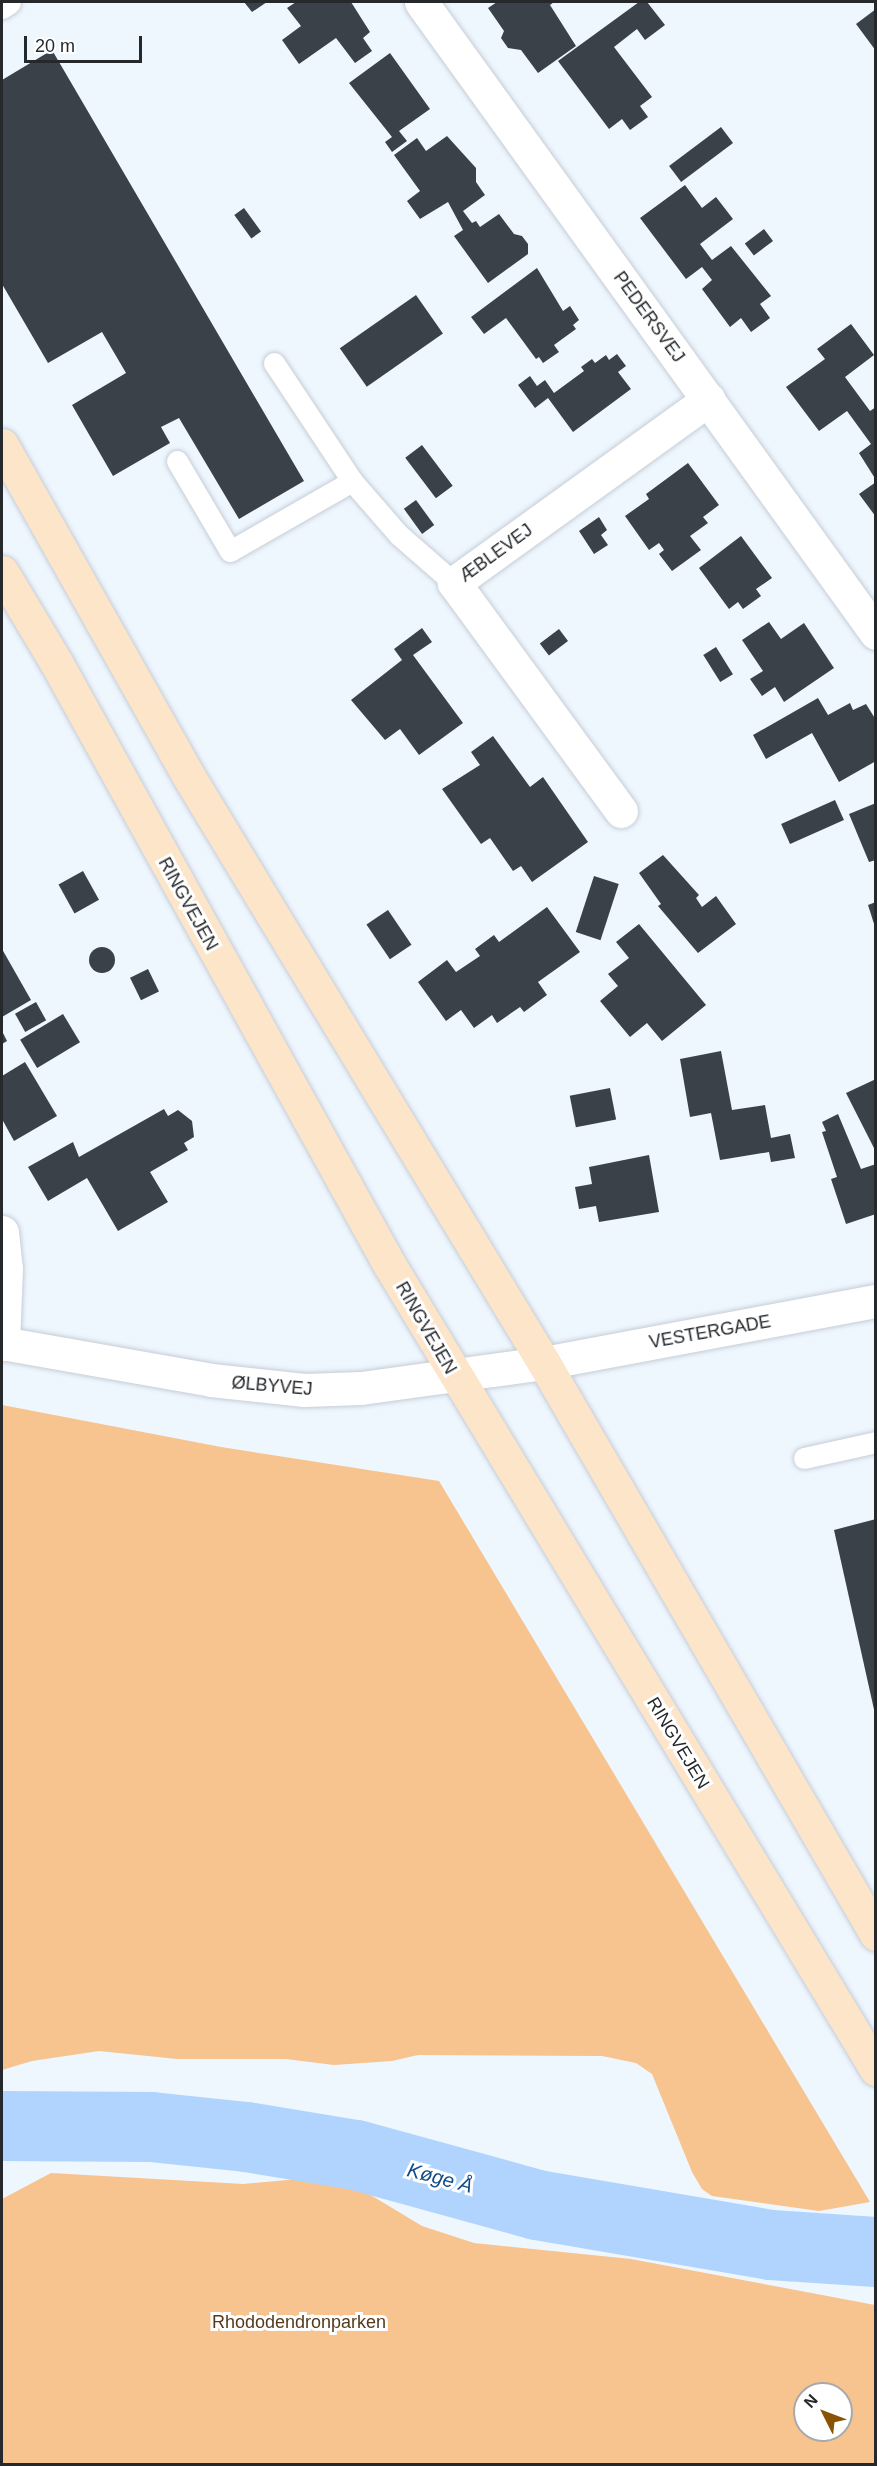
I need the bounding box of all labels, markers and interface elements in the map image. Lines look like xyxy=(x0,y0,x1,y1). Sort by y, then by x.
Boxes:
scale bar xyxy=(27,24,146,62)
text: 20 m xyxy=(35,36,75,56)
street label: PEDERSVEJ xyxy=(609,267,689,367)
street label: ÆBLEVEJ xyxy=(455,519,537,587)
street label: RINGVEJEN xyxy=(154,854,222,954)
street label: RINGVEJEN xyxy=(391,1278,461,1378)
street label: VESTERGADE xyxy=(648,1311,772,1353)
street label: ØLBYVEJ xyxy=(231,1372,313,1400)
street label: RINGVEJEN xyxy=(642,1693,714,1793)
water label: Køge Å xyxy=(405,2158,475,2198)
park label: Rhododendronparken xyxy=(212,2311,386,2333)
north arrow xyxy=(793,2382,853,2442)
text: N xyxy=(801,2391,821,2411)

